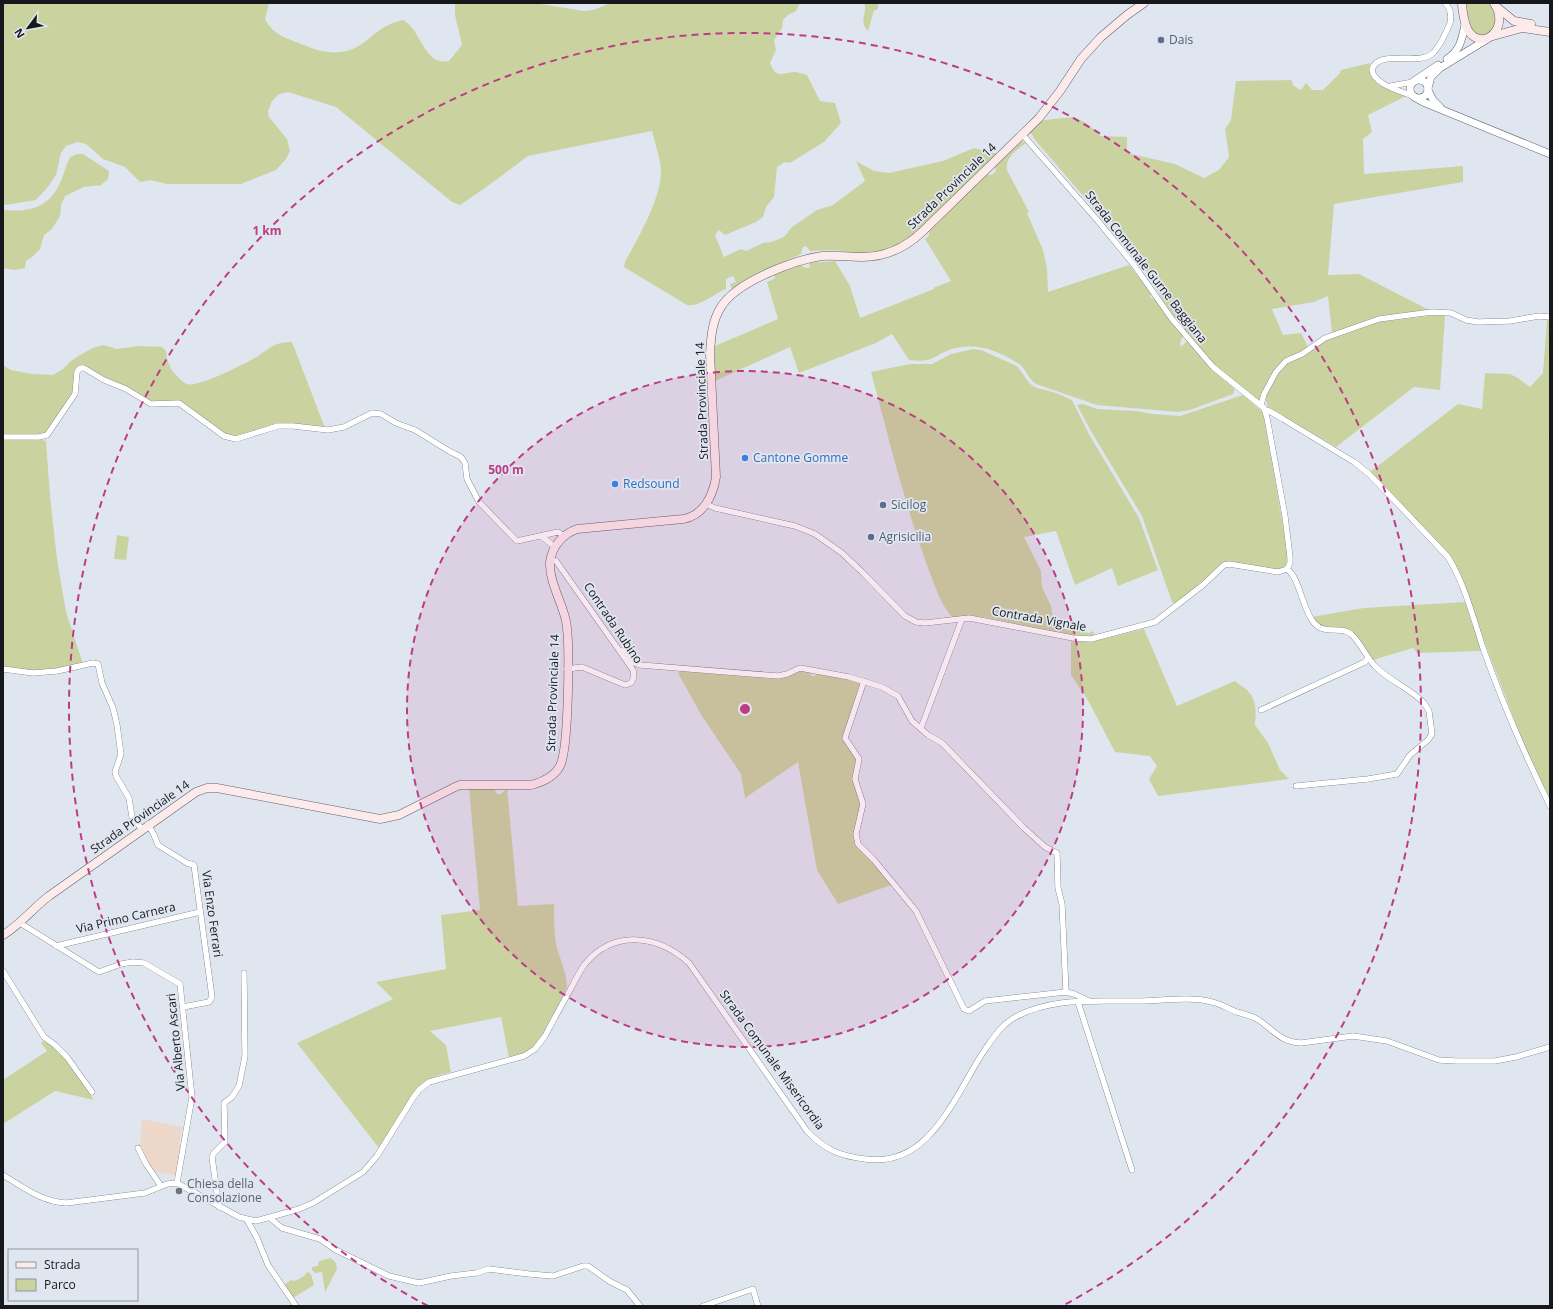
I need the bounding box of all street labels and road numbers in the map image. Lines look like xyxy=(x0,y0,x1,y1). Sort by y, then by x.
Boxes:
street label: Strada Provinciale 14 xyxy=(904,139,1000,233)
street label: Strada Comunale Gurne Baggiana xyxy=(1081,187,1211,346)
street label: Strada Provinciale 14 xyxy=(691,342,712,460)
street label: Contrada Rubino xyxy=(580,579,647,667)
street label: Contrada Vignale xyxy=(991,602,1088,635)
street label: Strada Provinciale 14 xyxy=(542,634,563,752)
street label: Strada Provinciale 14 xyxy=(87,776,193,857)
street label: Via Enzo Ferrari xyxy=(198,870,227,958)
street label: Via Primo Carnera xyxy=(75,898,177,937)
street label: Strada Comunale Misericordia xyxy=(716,986,829,1133)
street label: Via Alberto Ascari xyxy=(162,993,189,1092)

